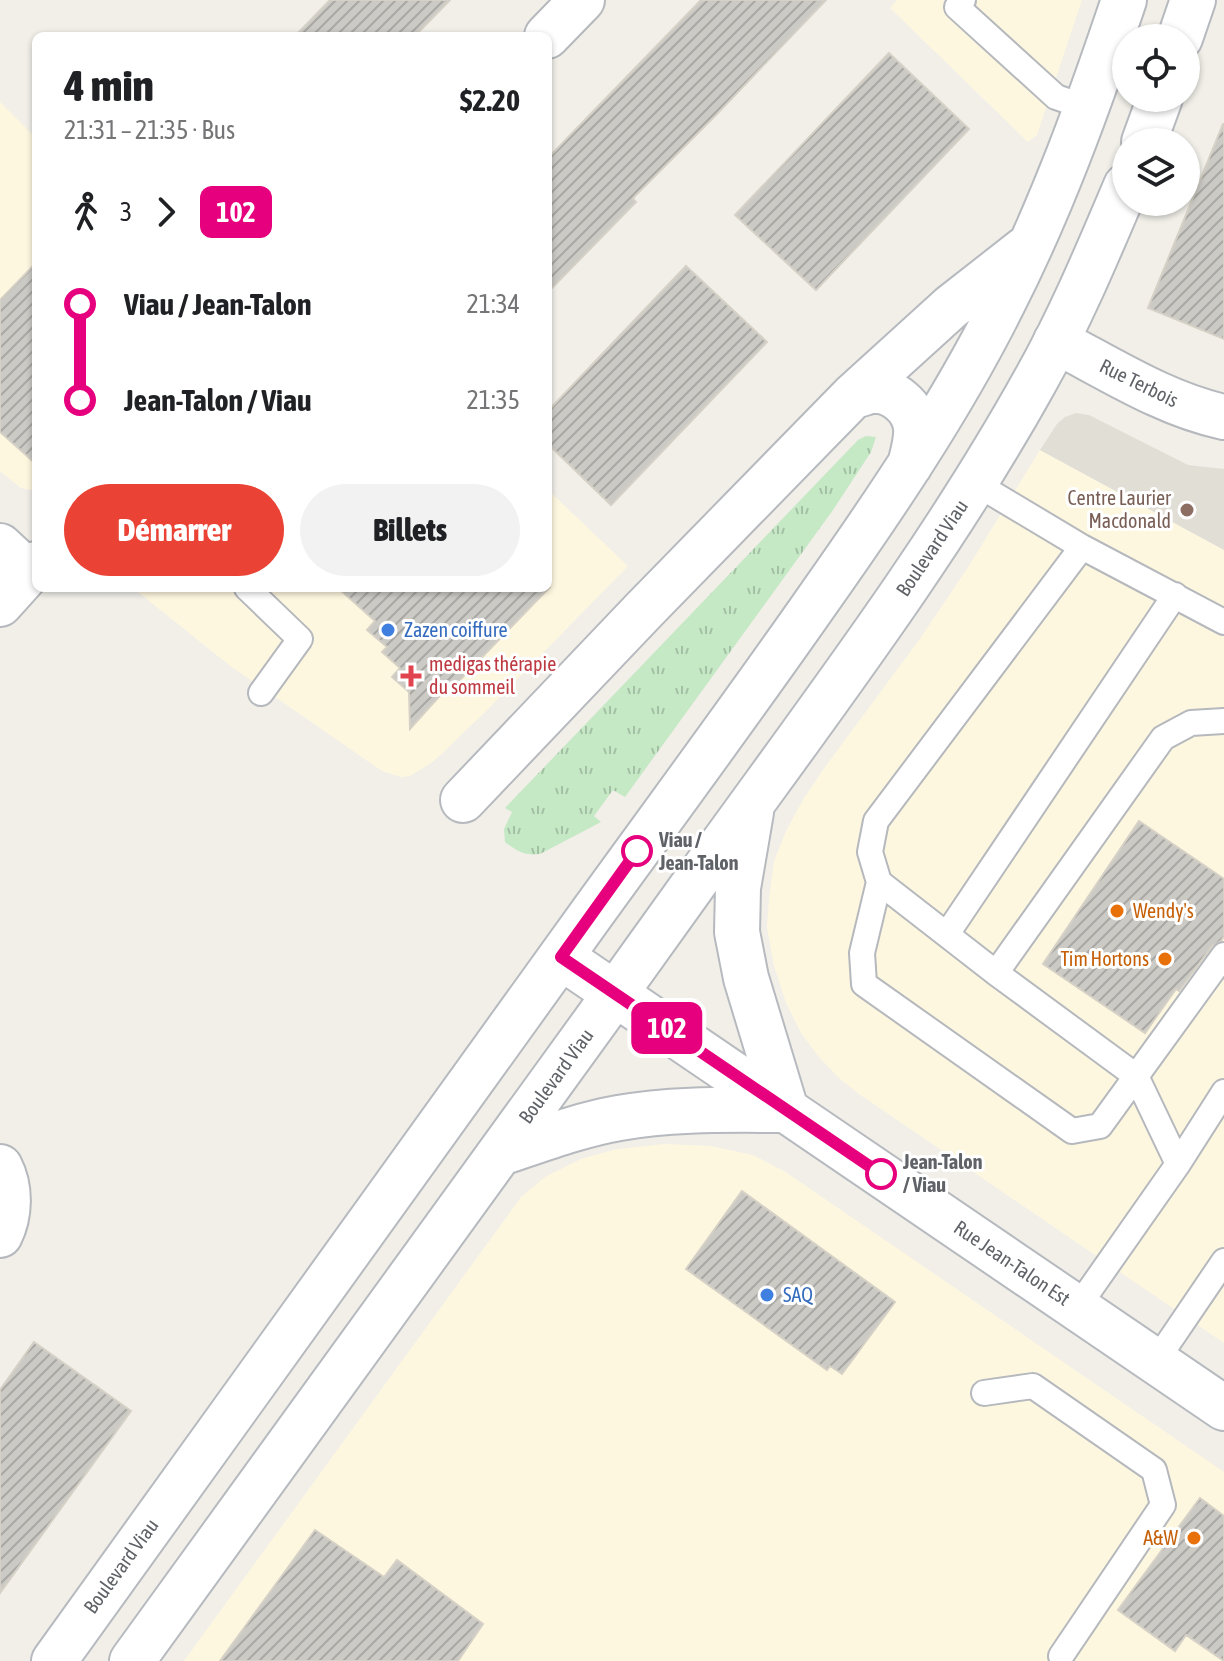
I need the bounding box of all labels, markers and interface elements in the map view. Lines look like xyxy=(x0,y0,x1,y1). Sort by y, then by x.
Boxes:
map controls xyxy=(1112,24,1200,216)
button: locate xyxy=(1112,24,1200,112)
text: 4 min xyxy=(64,60,154,110)
text: $2.20 xyxy=(460,83,520,117)
text: 21:31 – 21:35 · Bus xyxy=(64,115,235,145)
button: layers xyxy=(1112,128,1200,216)
icon: walk xyxy=(64,190,108,234)
icon: forward xyxy=(144,190,188,234)
text: 102 xyxy=(216,196,256,228)
text: 3 xyxy=(120,197,132,227)
text: Viau / Jean-Talon xyxy=(124,287,311,321)
text: 21:34 xyxy=(466,289,520,319)
street label: Rue Terbois xyxy=(1096,354,1182,411)
text: Jean-Talon / Viau xyxy=(124,383,311,417)
text: 21:35 xyxy=(466,385,520,415)
button: Démarrer xyxy=(64,484,284,576)
button: Billets xyxy=(300,484,520,576)
place label: Centre Laurier Macdonald xyxy=(1068,486,1172,532)
street label: Boulevard Viau xyxy=(891,495,972,600)
marker: Centre Laurier Macdonald xyxy=(1178,501,1196,519)
place label: Zazen coiffure xyxy=(404,618,508,641)
marker: Zazen coiffure xyxy=(379,621,397,639)
place label: medigas thérapie du sommeil xyxy=(429,652,556,698)
marker: medigas thérapie du sommeil xyxy=(400,665,422,687)
place label: Viau / Jean-Talon xyxy=(658,828,738,874)
marker: Viau / Jean-Talon xyxy=(622,836,652,866)
place label: Wendy's xyxy=(1133,899,1194,922)
marker: Wendy's xyxy=(1108,902,1126,920)
place label: Tim Hortons xyxy=(1060,947,1149,970)
marker: Tim Hortons xyxy=(1156,950,1174,968)
line badge: 102 xyxy=(621,1002,713,1054)
text: 102 xyxy=(647,1012,687,1044)
street label: Boulevard Viau xyxy=(514,1024,598,1128)
place label: Jean-Talon / Viau xyxy=(902,1150,982,1196)
marker: Jean-Talon / Viau xyxy=(866,1159,896,1189)
street label: Rue Jean-Talon Est xyxy=(950,1215,1075,1310)
place label: SAQ xyxy=(783,1283,813,1306)
marker: SAQ xyxy=(758,1286,776,1304)
street label: Boulevard Viau xyxy=(79,1514,163,1618)
place label: A&W xyxy=(1143,1526,1178,1549)
marker: A&W xyxy=(1185,1529,1203,1547)

